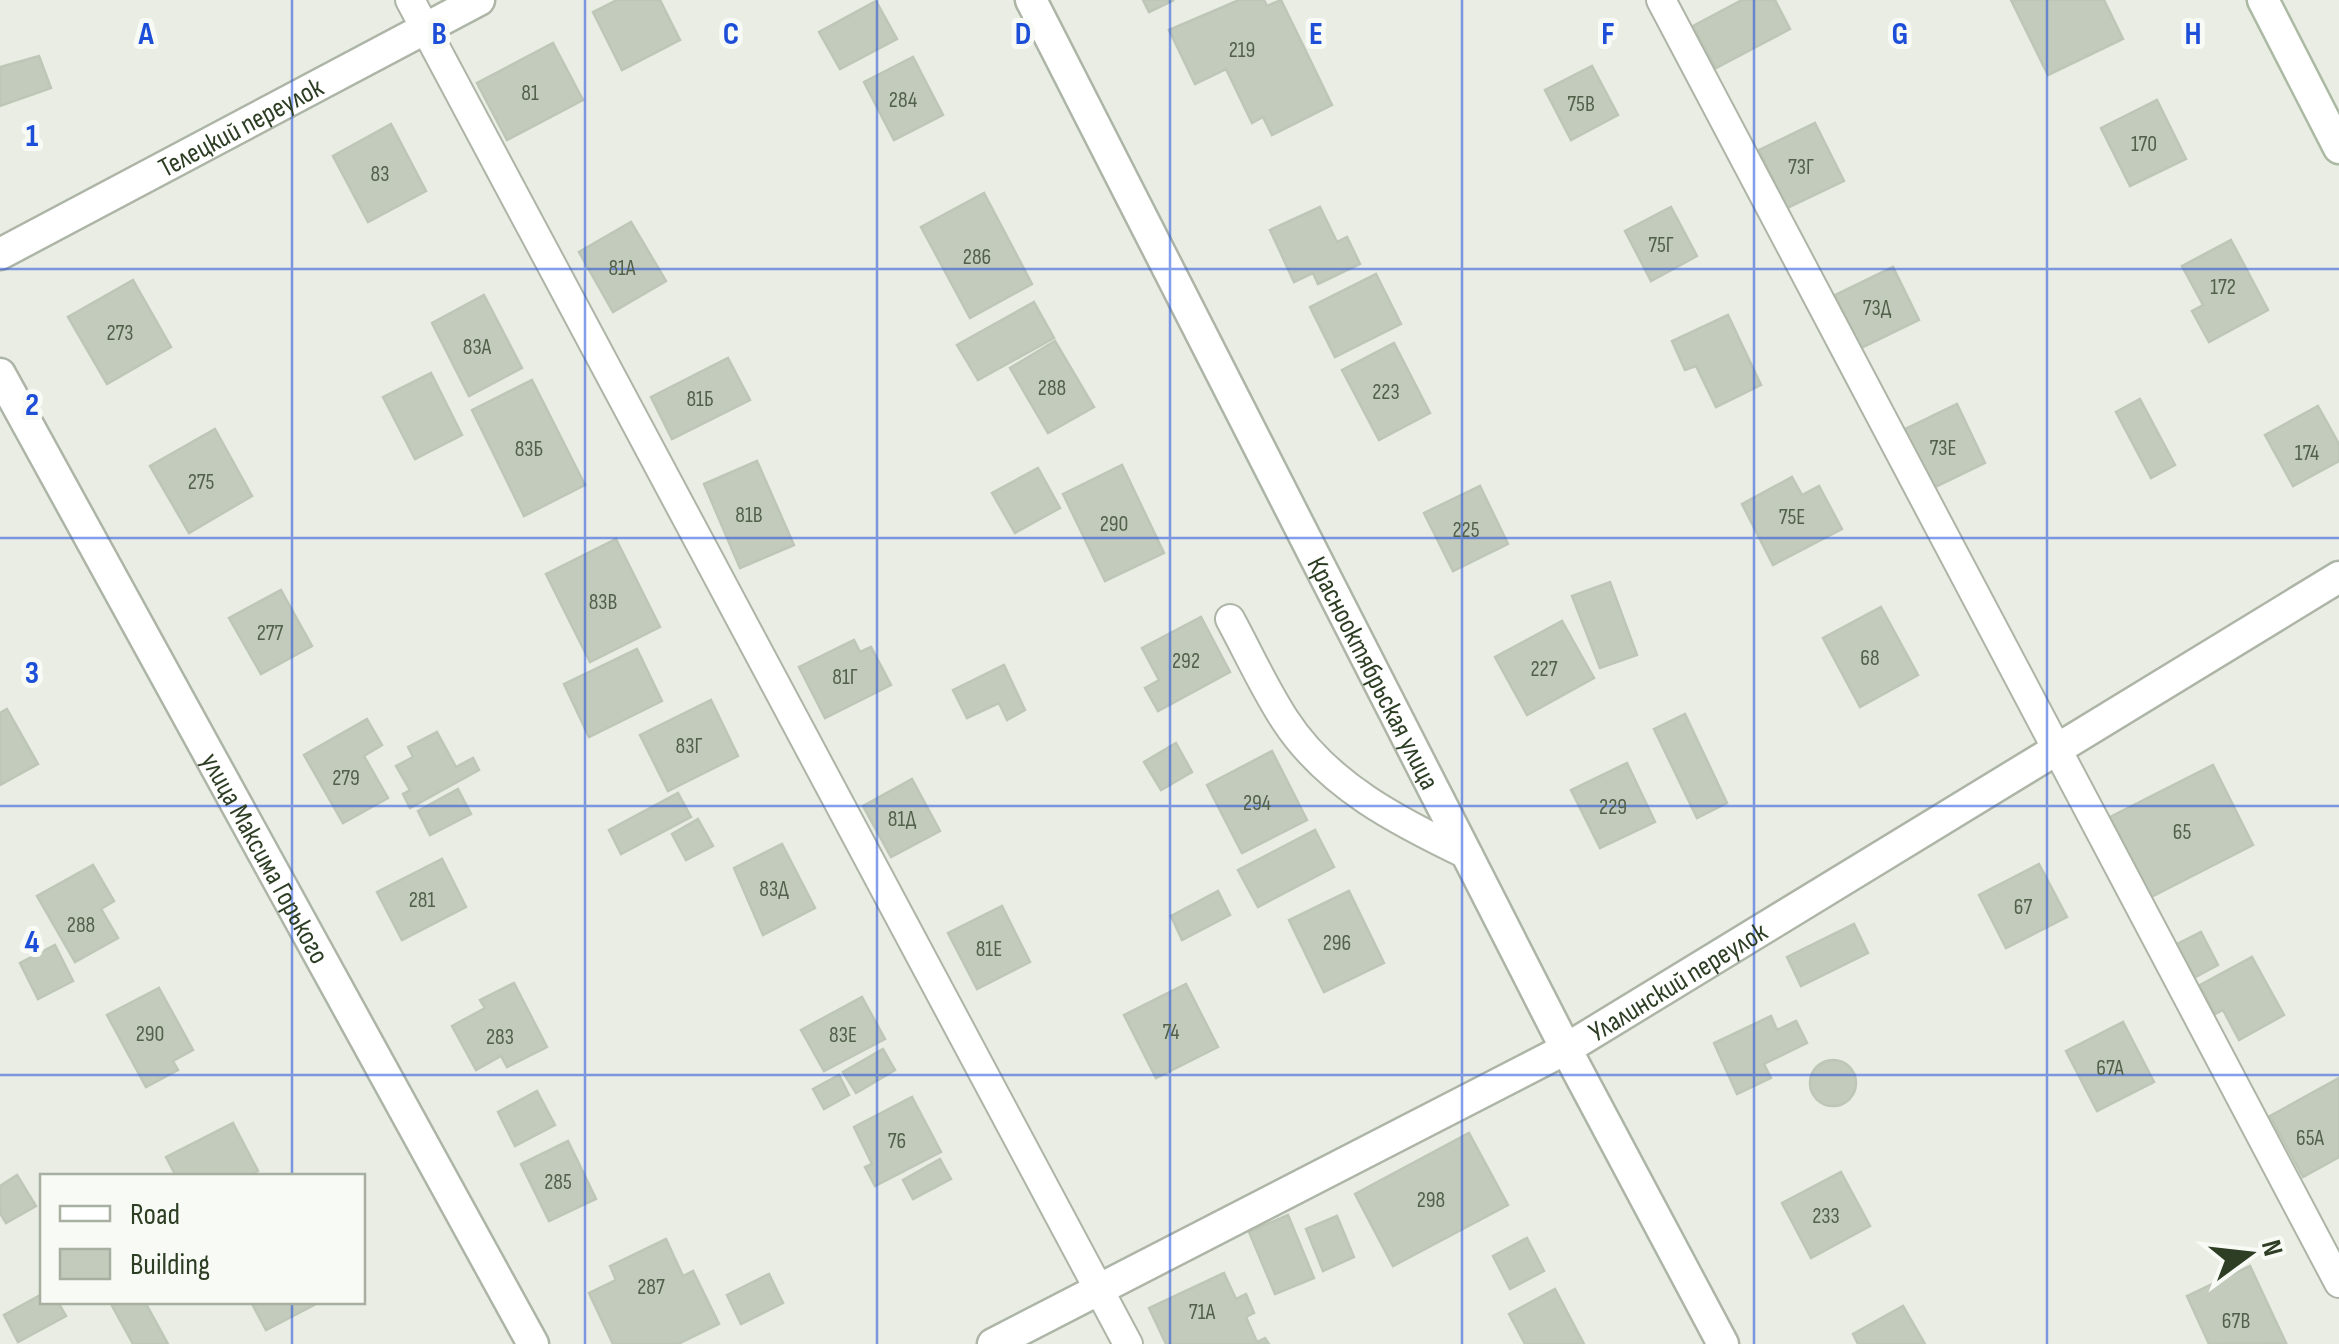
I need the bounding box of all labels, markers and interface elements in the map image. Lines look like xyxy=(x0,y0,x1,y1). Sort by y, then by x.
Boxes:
text: A xyxy=(137,15,154,54)
text: B xyxy=(431,15,447,54)
text: C xyxy=(723,15,739,54)
text: D xyxy=(1015,15,1031,54)
text: E xyxy=(1309,15,1323,54)
text: F xyxy=(1601,15,1615,54)
text: G xyxy=(1892,15,1908,54)
text: H xyxy=(2184,15,2202,54)
house number: 219 xyxy=(1229,37,1255,64)
street label: Телецкий переулок xyxy=(153,71,329,185)
house number: 81 xyxy=(521,80,539,107)
house number: 284 xyxy=(889,87,917,114)
house number: 75В xyxy=(1567,91,1595,118)
text: 1 xyxy=(26,117,39,156)
house number: 170 xyxy=(2131,131,2157,158)
house number: 73Г xyxy=(1788,154,1814,181)
house number: 83 xyxy=(371,161,389,188)
house number: 75Г xyxy=(1648,232,1674,259)
house number: 286 xyxy=(963,244,991,271)
house number: 81А xyxy=(608,255,636,282)
house number: 172 xyxy=(2210,274,2236,301)
house number: 73Д xyxy=(1863,295,1892,322)
house number: 273 xyxy=(106,320,134,347)
house number: 83А xyxy=(463,334,492,361)
house number: 288 xyxy=(1038,375,1066,402)
house number: 223 xyxy=(1372,379,1400,406)
text: 2 xyxy=(25,386,39,425)
house number: 81Б xyxy=(686,386,714,413)
house number: 73Е xyxy=(1929,435,1957,462)
house number: 83Б xyxy=(515,436,543,463)
house number: 174 xyxy=(2295,440,2319,467)
house number: 275 xyxy=(188,469,215,496)
house number: 81В xyxy=(735,502,763,529)
house number: 75Е xyxy=(1779,504,1805,531)
house number: 290 xyxy=(1100,511,1128,538)
house number: 225 xyxy=(1453,517,1480,544)
street label: Краснооктябрьская улица xyxy=(1300,551,1446,795)
house number: 83В xyxy=(589,589,617,616)
house number: 277 xyxy=(257,620,284,647)
house number: 68 xyxy=(1860,645,1880,672)
house number: 292 xyxy=(1172,648,1200,675)
text: 3 xyxy=(25,654,39,693)
house number: 227 xyxy=(1531,656,1558,683)
house number: 81Г xyxy=(832,664,858,691)
house number: 83Г xyxy=(676,733,702,760)
street label: улица Максима Горького xyxy=(193,747,336,970)
house number: 279 xyxy=(332,765,360,792)
house number: 294 xyxy=(1243,790,1271,817)
house number: 229 xyxy=(1599,794,1627,821)
house number: 81Д xyxy=(888,806,917,833)
house number: 65 xyxy=(2173,819,2191,846)
house number: 83Д xyxy=(759,876,789,903)
house number: 281 xyxy=(409,887,435,914)
house number: 67 xyxy=(2014,894,2032,921)
house number: 288 xyxy=(67,912,95,939)
street label: Улалинский переулок xyxy=(1583,915,1774,1049)
text: 4 xyxy=(25,923,40,962)
house number: 296 xyxy=(1323,930,1351,957)
house number: 81Е xyxy=(976,936,1002,963)
house number: 74 xyxy=(1163,1019,1179,1046)
house number: 290 xyxy=(136,1021,164,1048)
house number: 83Е xyxy=(829,1022,857,1049)
house number: 283 xyxy=(486,1024,514,1051)
house number: 67А xyxy=(2096,1055,2124,1082)
house number: 65А xyxy=(2296,1125,2325,1152)
house number: 76 xyxy=(888,1128,906,1155)
house number: 285 xyxy=(544,1169,572,1196)
legend xyxy=(40,1174,365,1304)
house number: 298 xyxy=(1417,1187,1445,1214)
text: Road xyxy=(130,1197,180,1233)
house number: 233 xyxy=(1812,1203,1840,1230)
north arrow xyxy=(2199,1204,2299,1304)
text: N xyxy=(2254,1236,2290,1259)
text: Building xyxy=(130,1247,210,1283)
house number: 287 xyxy=(637,1274,665,1301)
house number: 71А xyxy=(1189,1299,1216,1326)
house number: 67В xyxy=(2222,1308,2250,1335)

